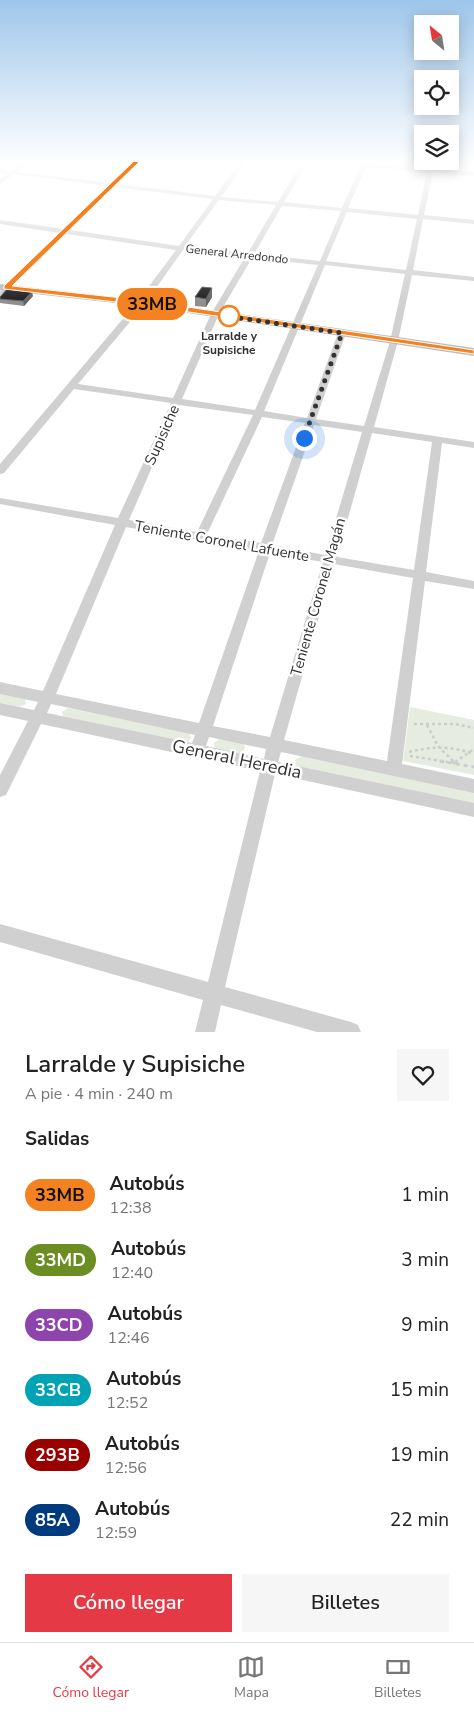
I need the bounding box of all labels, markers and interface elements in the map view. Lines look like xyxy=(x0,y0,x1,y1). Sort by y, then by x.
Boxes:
north arrow xyxy=(414,15,459,60)
map controls xyxy=(414,15,459,170)
button: locate xyxy=(414,70,459,115)
button: layers xyxy=(414,125,459,170)
street label: General Arredondo xyxy=(185,241,290,267)
line badge: 33MB xyxy=(117,288,187,320)
text: 33MB xyxy=(127,292,177,316)
marker: Larralde y Supisiche xyxy=(218,305,240,327)
place label: Larralde y Supisiche xyxy=(201,328,258,358)
street label: Supisiche xyxy=(140,402,184,468)
your location xyxy=(292,426,317,451)
street label: Teniente Coronel Lafuente xyxy=(133,516,311,566)
street label: Teniente Coronel Magán xyxy=(286,516,350,678)
street label: General Heredia xyxy=(170,734,304,784)
text: Larralde y Supisiche xyxy=(25,1048,245,1080)
button: heart xyxy=(397,1049,449,1101)
text: A pie · 4 min · 240 m xyxy=(25,1083,173,1105)
text: Salidas xyxy=(25,1126,89,1152)
text: Autobús xyxy=(110,1171,185,1197)
text: 1 min xyxy=(401,1182,449,1208)
text: 33MB xyxy=(35,1183,85,1207)
text: 12:38 xyxy=(110,1197,152,1219)
text: Autobús xyxy=(111,1236,186,1262)
text: 3 min xyxy=(401,1247,449,1273)
text: 33MD xyxy=(35,1248,86,1272)
text: 12:40 xyxy=(111,1262,153,1284)
text: Autobús xyxy=(108,1301,183,1327)
text: 9 min xyxy=(401,1312,449,1338)
text: 33CD xyxy=(35,1313,83,1337)
text: 12:46 xyxy=(108,1327,150,1349)
text: Autobús xyxy=(106,1366,181,1392)
text: 15 min xyxy=(390,1377,449,1403)
text: 33CB xyxy=(35,1378,81,1402)
text: 12:52 xyxy=(106,1392,148,1414)
text: Autobús xyxy=(105,1431,180,1457)
text: 19 min xyxy=(390,1442,449,1468)
text: 293B xyxy=(35,1443,80,1467)
text: 12:56 xyxy=(105,1457,147,1479)
text: Autobús xyxy=(95,1496,170,1522)
text: 22 min xyxy=(390,1507,449,1533)
text: 85A xyxy=(35,1508,70,1532)
text: 12:59 xyxy=(95,1522,137,1544)
button: Cómo llegar xyxy=(25,1574,232,1632)
button: Billetes xyxy=(242,1574,449,1632)
tab: Cómo llegar xyxy=(53,1653,129,1702)
tab: Mapa xyxy=(234,1653,269,1702)
tab: Billetes xyxy=(374,1653,421,1702)

